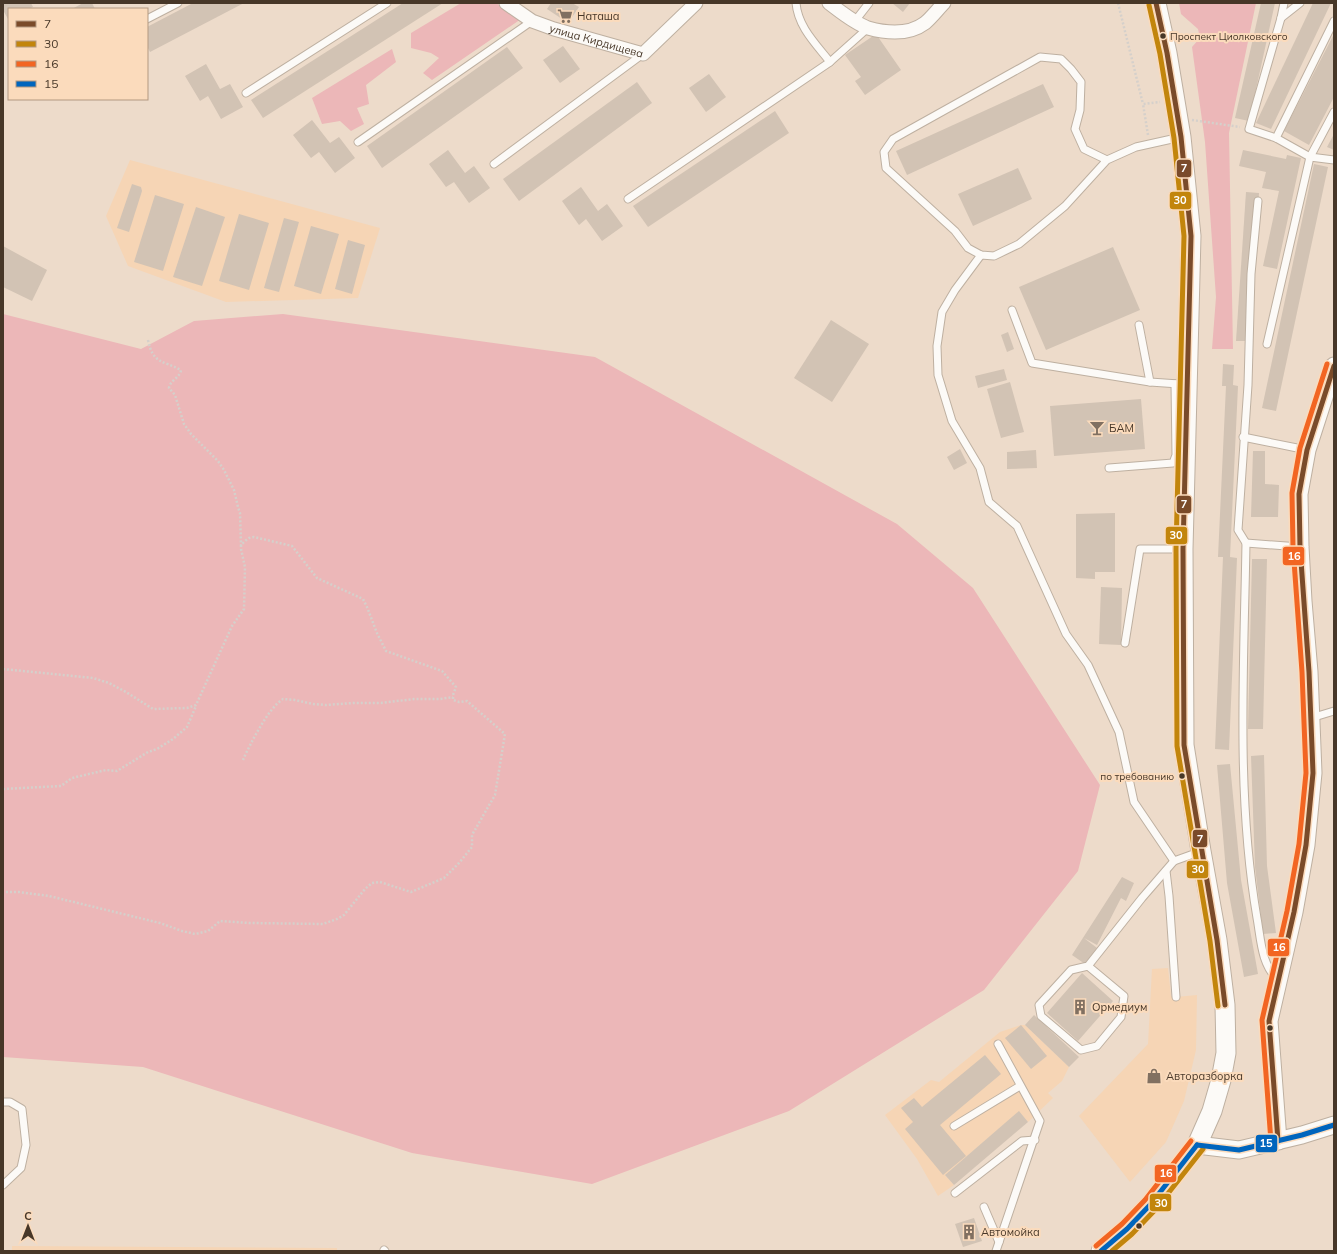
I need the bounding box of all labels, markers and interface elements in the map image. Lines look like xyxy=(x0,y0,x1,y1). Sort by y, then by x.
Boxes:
supermarket icon: Наташа xyxy=(556,7,574,25)
legend xyxy=(8,8,148,100)
place label: Наташа xyxy=(577,9,620,23)
text: 7 xyxy=(44,16,51,31)
street label: улица Кирдищева xyxy=(547,21,645,61)
place label: Проспект Циолковского xyxy=(1170,30,1288,43)
marker: Проспект Циолковского xyxy=(1158,31,1168,41)
text: 30 xyxy=(44,36,58,51)
text: 16 xyxy=(44,56,58,71)
text: 15 xyxy=(44,76,58,91)
line badge: 7 xyxy=(1176,159,1192,178)
text: 7 xyxy=(1181,161,1188,175)
line badge: 30 xyxy=(1169,191,1192,210)
text: 30 xyxy=(1173,193,1187,207)
bar icon: БАМ xyxy=(1088,419,1106,437)
place label: БАМ xyxy=(1109,421,1134,435)
line badge: 7 xyxy=(1176,495,1192,514)
text: 7 xyxy=(1181,497,1188,511)
line badge: 30 xyxy=(1165,526,1188,545)
text: 30 xyxy=(1169,528,1183,542)
line badge: 16 xyxy=(1282,546,1305,566)
text: 16 xyxy=(1287,549,1301,563)
place label: по требованию xyxy=(1100,770,1174,783)
marker: по требованию xyxy=(1177,771,1187,781)
line badge: 7 xyxy=(1192,829,1208,848)
text: 7 xyxy=(1197,832,1204,846)
line badge: 30 xyxy=(1186,860,1209,879)
text: 30 xyxy=(1191,862,1205,876)
line badge: 16 xyxy=(1267,938,1290,957)
text: 16 xyxy=(1272,940,1286,954)
building icon: Ормедиум xyxy=(1071,998,1089,1016)
place label: Ормедиум xyxy=(1092,1000,1147,1014)
unlabelled marker xyxy=(1265,1023,1275,1033)
shop icon: Авторазборка xyxy=(1145,1067,1163,1085)
place label: Авторазборка xyxy=(1166,1069,1243,1083)
line badge: 15 xyxy=(1255,1134,1278,1153)
text: 15 xyxy=(1259,1136,1273,1150)
line badge: 16 xyxy=(1154,1164,1177,1183)
text: 16 xyxy=(1159,1166,1173,1180)
line badge: 30 xyxy=(1149,1193,1172,1212)
text: 30 xyxy=(1154,1196,1168,1210)
north arrow xyxy=(8,1206,48,1246)
text: С xyxy=(24,1209,32,1223)
unlabelled marker xyxy=(1134,1221,1144,1231)
building icon: Автомойка xyxy=(960,1223,978,1241)
place label: Автомойка xyxy=(981,1225,1040,1239)

